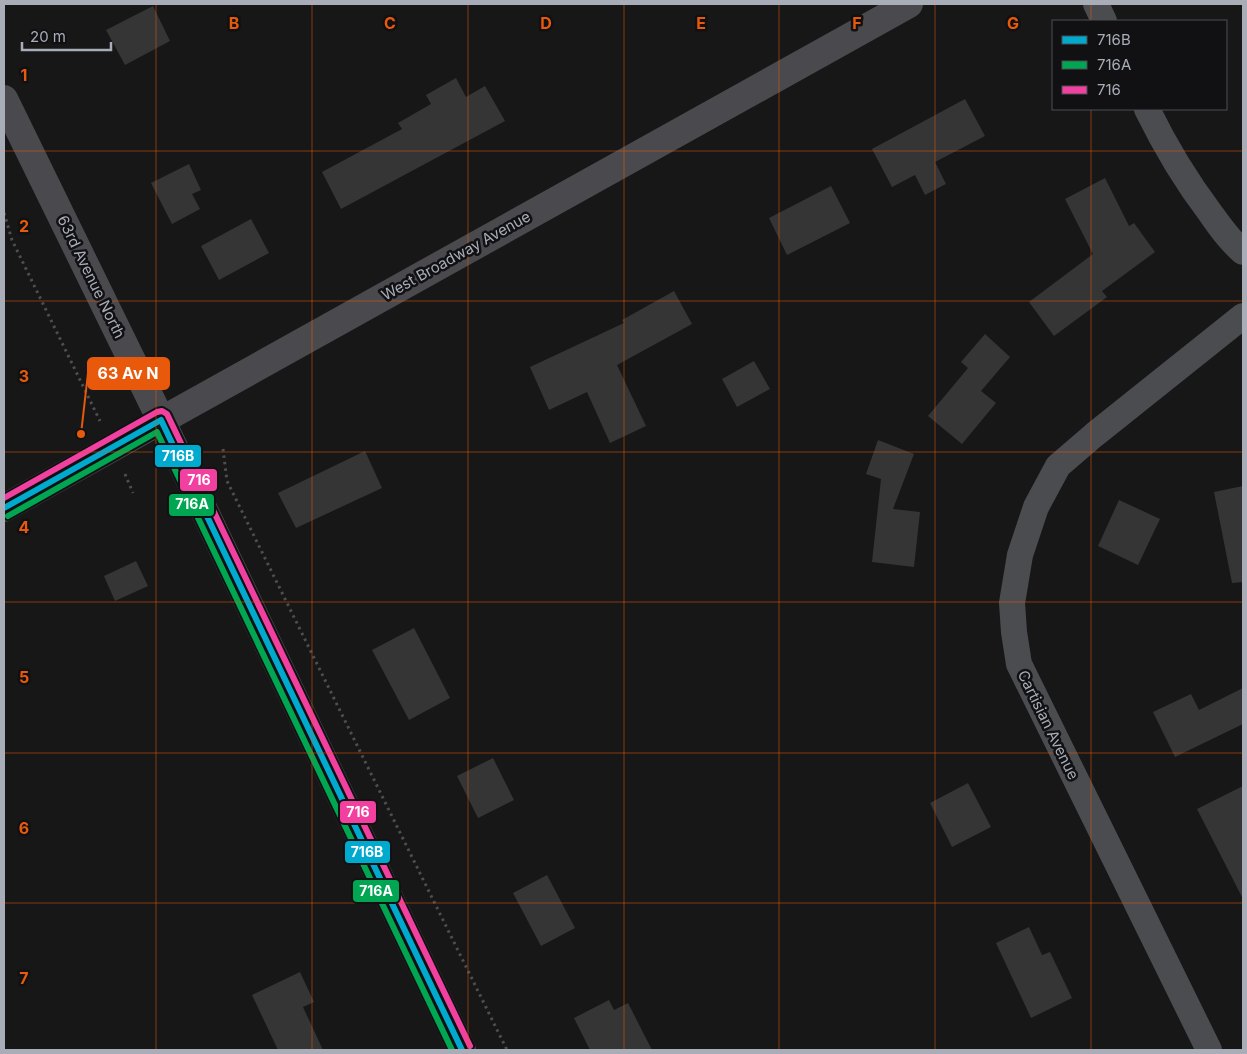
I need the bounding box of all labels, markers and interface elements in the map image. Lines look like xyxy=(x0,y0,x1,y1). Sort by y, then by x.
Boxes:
text: B xyxy=(229,13,239,33)
text: C xyxy=(384,13,396,33)
text: D xyxy=(540,13,552,33)
text: E xyxy=(696,13,706,33)
text: F xyxy=(852,13,862,33)
text: G xyxy=(1007,13,1019,33)
scale bar xyxy=(22,20,111,52)
legend xyxy=(1052,20,1227,110)
text: 20 m xyxy=(30,27,66,46)
text: 716B xyxy=(1097,30,1131,49)
text: 716A xyxy=(1097,55,1131,74)
text: 1 xyxy=(21,65,27,85)
text: 716 xyxy=(1097,80,1121,99)
street label: West Broadway Avenue xyxy=(378,207,534,304)
street label: 63rd Avenue North xyxy=(53,212,129,341)
text: 2 xyxy=(19,216,29,236)
callout: 63 Av N xyxy=(88,358,169,389)
text: 63 Av N xyxy=(98,363,158,383)
text: 3 xyxy=(19,366,29,386)
line badge: 716B xyxy=(154,444,202,468)
text: 716B xyxy=(162,447,194,464)
line badge: 716 xyxy=(179,468,218,492)
text: 716 xyxy=(187,471,211,488)
line badge: 716A xyxy=(168,493,215,517)
text: 716A xyxy=(175,495,209,512)
text: 4 xyxy=(19,517,30,537)
text: 5 xyxy=(19,667,29,687)
street label: Cartisian Avenue xyxy=(1014,667,1083,783)
line badge: 716 xyxy=(339,800,377,824)
text: 716 xyxy=(346,803,370,820)
text: 6 xyxy=(19,818,29,838)
line badge: 716B xyxy=(344,840,391,864)
text: 716B xyxy=(351,843,383,860)
line badge: 716A xyxy=(352,879,400,903)
text: 716A xyxy=(359,882,393,899)
text: 7 xyxy=(19,968,29,988)

